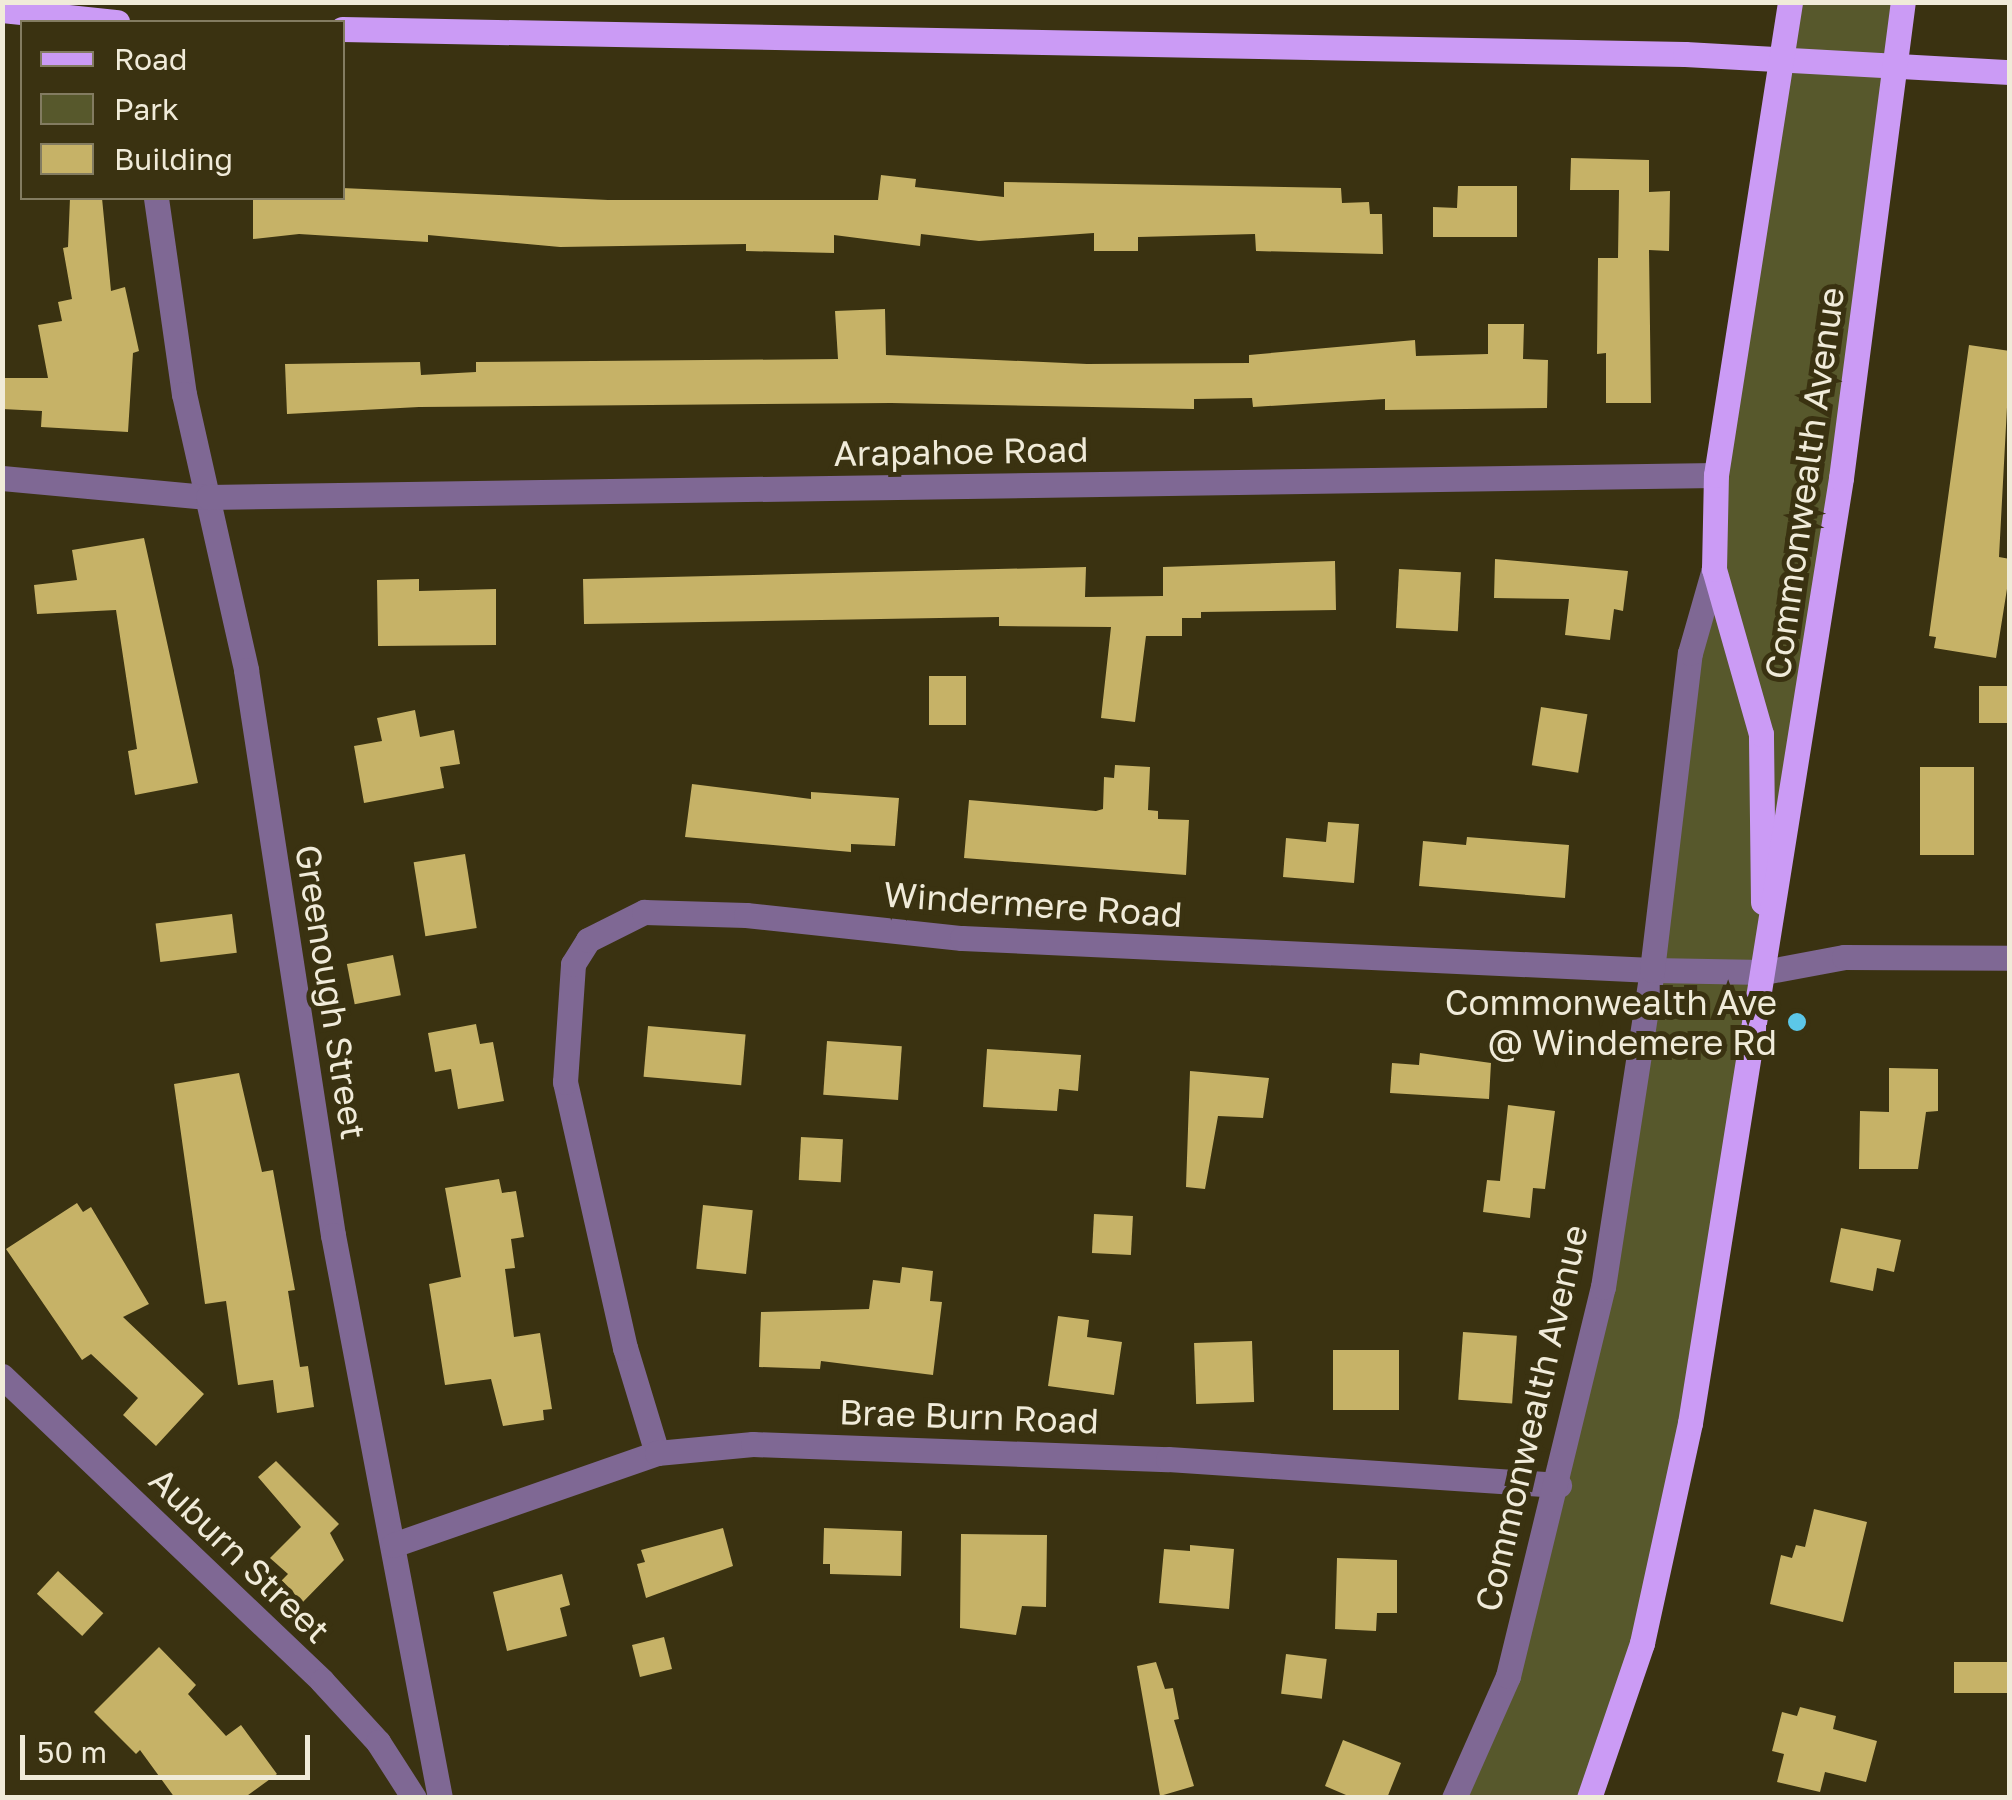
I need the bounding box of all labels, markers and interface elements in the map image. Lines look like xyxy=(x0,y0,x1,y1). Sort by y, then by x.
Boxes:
legend xyxy=(20,20,345,200)
text: Road xyxy=(114,41,188,77)
text: Park xyxy=(114,91,179,127)
text: Building xyxy=(114,141,233,177)
street label: Commonwealth Avenue xyxy=(1756,284,1852,682)
street label: Arapahoe Road xyxy=(833,428,1089,474)
street label: Greenough Street xyxy=(287,842,375,1142)
street label: Windermere Road xyxy=(882,873,1184,935)
place label: Commonwealth Ave @ Windemere Rd xyxy=(1445,981,1777,1063)
marker: Commonwealth Ave @ Windemere Rd xyxy=(1786,1011,1808,1033)
street label: Commonwealth Avenue xyxy=(1466,1221,1596,1615)
street label: Brae Burn Road xyxy=(838,1390,1100,1442)
street label: Auburn Street xyxy=(141,1459,339,1651)
scale bar xyxy=(25,1715,315,1777)
text: 50 m xyxy=(37,1734,107,1770)

